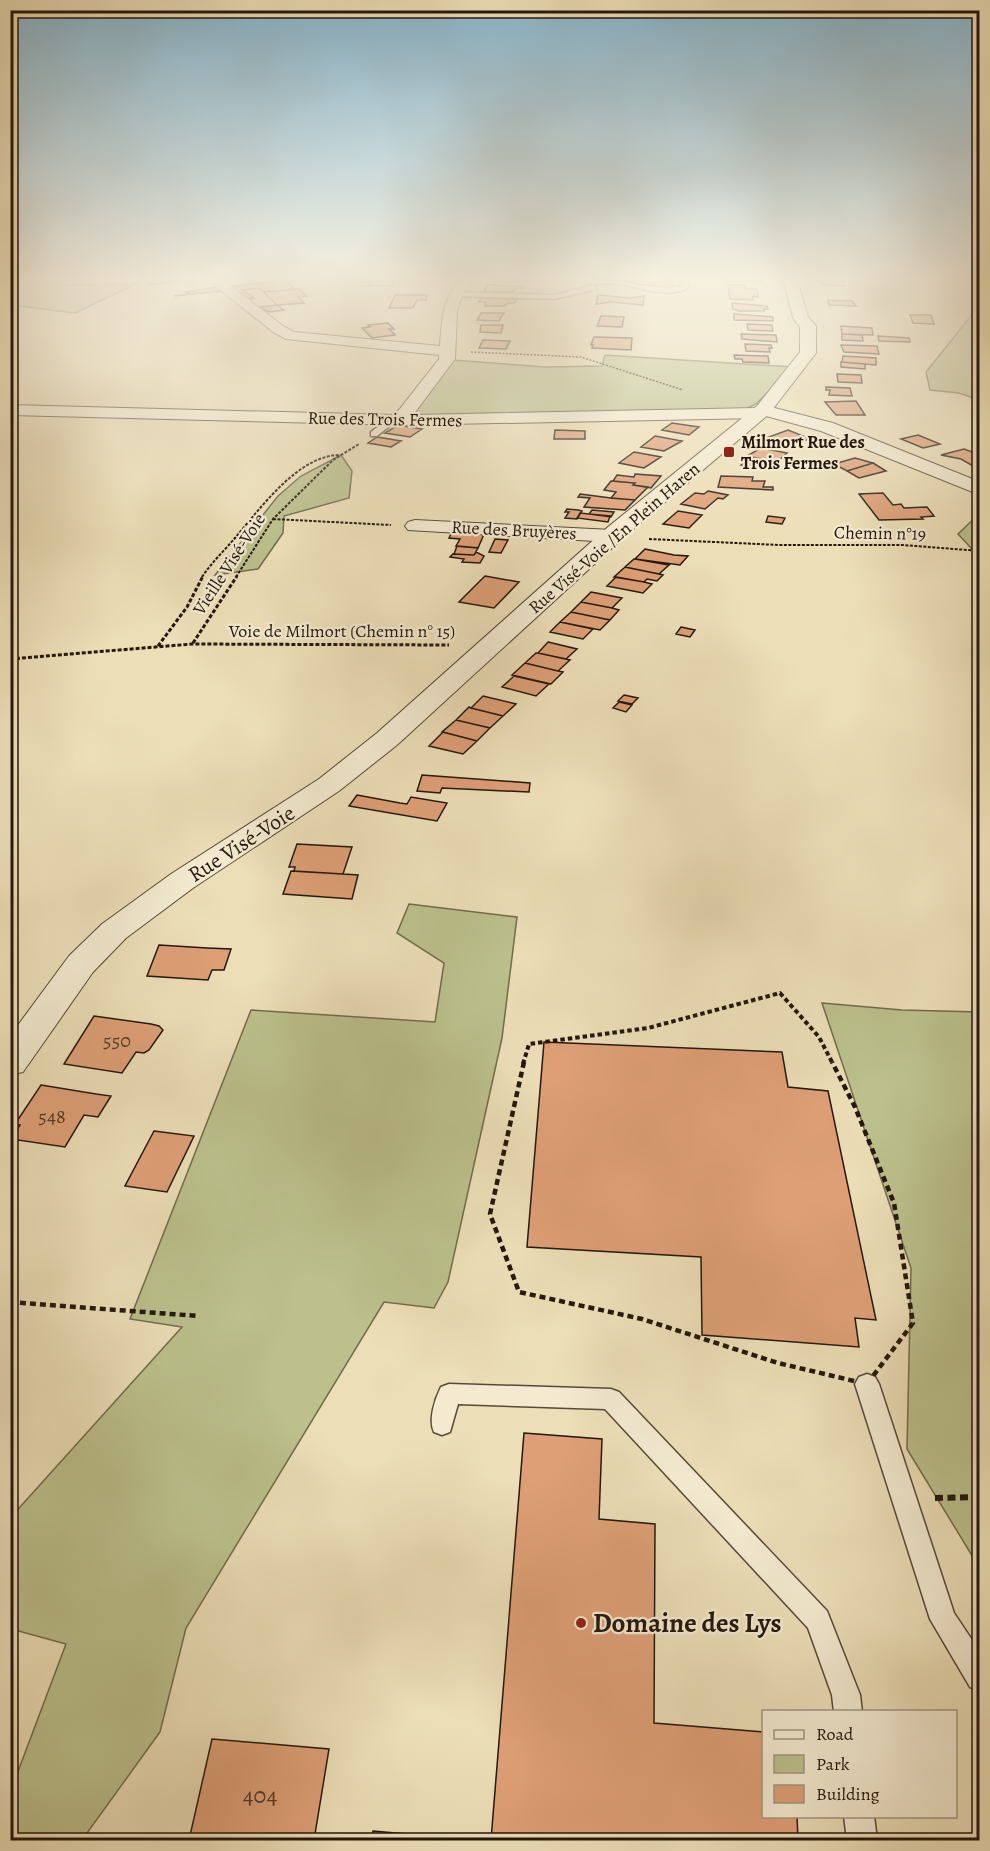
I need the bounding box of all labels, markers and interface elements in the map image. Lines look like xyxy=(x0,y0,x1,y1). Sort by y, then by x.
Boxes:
street label: Rue des Trois Fermes xyxy=(307,406,463,432)
place label: Milmort Rue des Trois Fermes xyxy=(741,430,865,475)
marker: Milmort Rue des Trois Fermes xyxy=(722,445,736,459)
street label: Rue Visé-Voie /En Plein Haren xyxy=(523,457,705,619)
street label: Vieille Visé-Voie xyxy=(187,509,271,620)
street label: Rue des Bruyères xyxy=(451,515,577,545)
street label: Chemin n°19 xyxy=(834,520,926,546)
street label: Voie de Milmort (Chemin n° 15) xyxy=(228,619,455,643)
street label: Rue Visé-Voie xyxy=(182,798,301,890)
house number: 550 xyxy=(103,1027,131,1054)
house number: 548 xyxy=(38,1103,66,1130)
place label: Domaine des Lys xyxy=(593,1605,782,1641)
marker: Domaine des Lys xyxy=(574,1616,588,1630)
legend xyxy=(762,1710,957,1818)
text: Road xyxy=(816,1722,854,1746)
text: Park xyxy=(816,1752,850,1776)
house number: 404 xyxy=(243,1779,277,1811)
text: Building xyxy=(816,1782,880,1806)

